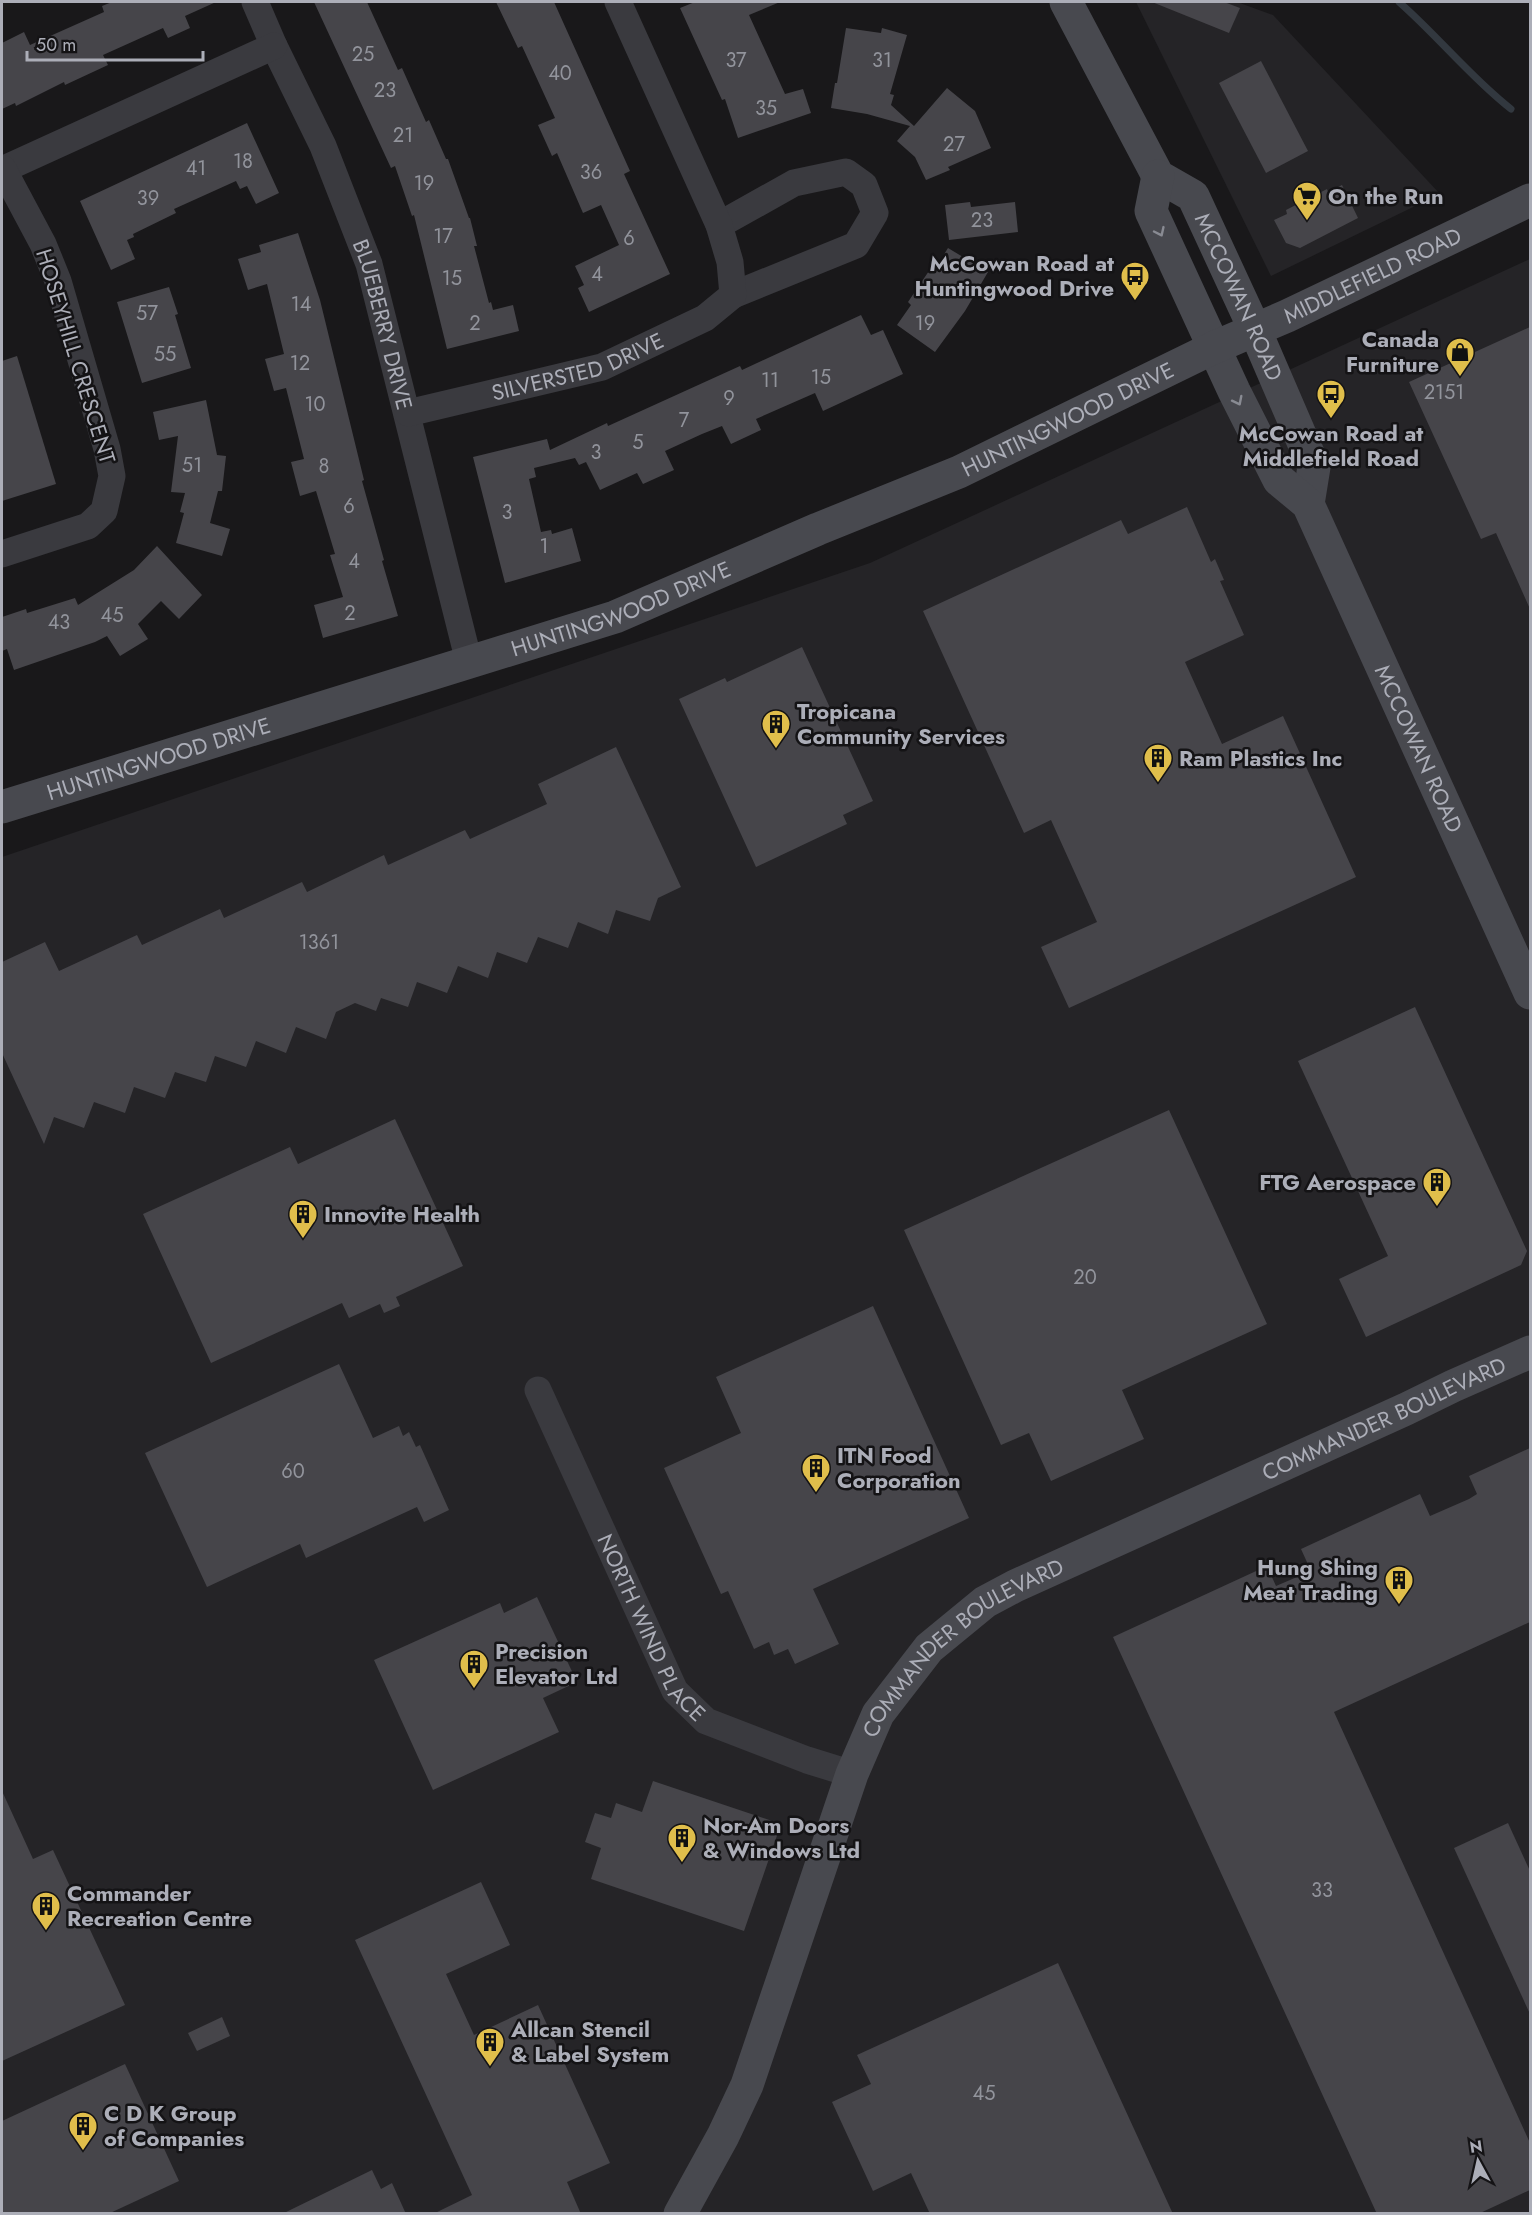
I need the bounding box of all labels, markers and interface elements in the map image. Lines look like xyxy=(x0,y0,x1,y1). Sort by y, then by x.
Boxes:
scale bar xyxy=(27,24,202,62)
text: 50 m xyxy=(36,32,76,58)
house number: 25 xyxy=(352,40,374,69)
house number: 37 xyxy=(725,46,747,75)
house number: 31 xyxy=(872,46,892,75)
house number: 40 xyxy=(548,59,572,88)
house number: 23 xyxy=(374,76,396,105)
house number: 35 xyxy=(755,94,777,123)
house number: 21 xyxy=(393,121,413,150)
house number: 27 xyxy=(943,130,965,159)
house number: 18 xyxy=(233,147,253,176)
house number: 41 xyxy=(186,154,206,183)
house number: 36 xyxy=(580,158,602,187)
house number: 19 xyxy=(414,169,434,198)
supermarket icon: On the Run xyxy=(1291,180,1323,222)
place label: On the Run xyxy=(1328,180,1444,212)
house number: 39 xyxy=(137,184,159,213)
house number: 23 xyxy=(971,206,993,235)
street label: MCCOWAN ROAD xyxy=(1187,208,1291,386)
street label: MIDDLEFIELD ROAD xyxy=(1278,219,1467,331)
house number: 17 xyxy=(433,222,453,251)
house number: 6 xyxy=(623,224,635,253)
one-way arrow xyxy=(1153,225,1165,236)
street label: BLUEBERRY DRIVE xyxy=(345,234,421,413)
street label: HOSEYHILL CRESCENT xyxy=(28,245,124,468)
place label: McCowan Road at Huntingwood Drive xyxy=(915,247,1114,304)
house number: 4 xyxy=(591,260,603,289)
bus stop icon: McCowan Road at Huntingwood Drive xyxy=(1119,260,1151,302)
house number: 15 xyxy=(442,264,462,293)
house number: 14 xyxy=(291,290,312,319)
house number: 57 xyxy=(136,299,158,328)
house number: 2 xyxy=(469,309,481,338)
house number: 19 xyxy=(915,309,935,338)
place label: Canada Furniture xyxy=(1346,323,1439,380)
street label: SILVERSTED DRIVE xyxy=(488,324,669,409)
shop icon: Canada Furniture xyxy=(1444,336,1476,378)
house number: 55 xyxy=(154,340,176,369)
house number: 12 xyxy=(290,349,310,378)
street label: HUNTINGWOOD DRIVE xyxy=(956,354,1179,484)
house number: 15 xyxy=(811,363,831,392)
house number: 11 xyxy=(761,366,779,395)
bus stop icon: McCowan Road at Middlefield Road xyxy=(1315,378,1347,420)
house number: 2151 xyxy=(1424,378,1464,407)
house number: 9 xyxy=(723,384,735,413)
house number: 10 xyxy=(305,390,326,419)
one-way arrow xyxy=(1231,394,1243,405)
house number: 7 xyxy=(679,406,690,435)
place label: McCowan Road at Middlefield Road xyxy=(1239,417,1423,474)
house number: 5 xyxy=(632,428,644,457)
house number: 3 xyxy=(591,438,602,467)
house number: 51 xyxy=(182,451,202,480)
house number: 8 xyxy=(319,452,329,481)
house number: 6 xyxy=(343,492,355,521)
house number: 3 xyxy=(502,498,513,527)
house number: 1 xyxy=(540,532,549,561)
house number: 4 xyxy=(348,547,360,576)
street label: HUNTINGWOOD DRIVE xyxy=(507,553,736,664)
house number: 2 xyxy=(344,599,356,628)
house number: 45 xyxy=(101,601,123,630)
house number: 43 xyxy=(48,608,70,637)
street label: MCCOWAN ROAD xyxy=(1367,660,1471,838)
place label: Tropicana Community Services xyxy=(797,695,1005,752)
building icon: Tropicana Community Services xyxy=(760,708,792,750)
street label: HUNTINGWOOD DRIVE xyxy=(43,709,275,808)
building icon: Ram Plastics Inc xyxy=(1142,742,1174,784)
place label: Ram Plastics Inc xyxy=(1179,742,1342,774)
house number: 1361 xyxy=(299,928,339,957)
place label: FTG Aerospace xyxy=(1259,1166,1416,1198)
building icon: FTG Aerospace xyxy=(1421,1166,1453,1208)
building icon: Innovite Health xyxy=(287,1198,319,1240)
place label: Innovite Health xyxy=(324,1198,480,1230)
house number: 20 xyxy=(1073,1263,1097,1292)
street label: COMMANDER BOULEVARD xyxy=(1257,1349,1511,1488)
place label: ITN Food Corporation xyxy=(837,1439,961,1496)
building icon: ITN Food Corporation xyxy=(800,1452,832,1494)
house number: 60 xyxy=(281,1457,305,1486)
street label: NORTH WIND PLACE xyxy=(590,1529,713,1729)
street label: COMMANDER BOULEVARD xyxy=(854,1550,1069,1742)
place label: Hung Shing Meat Trading xyxy=(1243,1551,1378,1608)
building icon: Hung Shing Meat Trading xyxy=(1383,1564,1415,1606)
place label: Precision Elevator Ltd xyxy=(495,1635,618,1692)
building icon: Precision Elevator Ltd xyxy=(458,1648,490,1690)
place label: Nor-Am Doors & Windows Ltd xyxy=(703,1809,860,1866)
building icon: Nor-Am Doors & Windows Ltd xyxy=(666,1822,698,1864)
house number: 33 xyxy=(1311,1876,1333,1905)
place label: Commander Recreation Centre xyxy=(67,1877,252,1934)
building icon: Commander Recreation Centre xyxy=(30,1890,62,1932)
place label: Allcan Stencil & Label System xyxy=(510,2013,669,2070)
building icon: Allcan Stencil & Label System xyxy=(474,2026,506,2068)
house number: 45 xyxy=(973,2079,995,2108)
place label: C D K Group of Companies xyxy=(104,2097,244,2154)
building icon: C D K Group of Companies xyxy=(67,2110,99,2152)
north arrow xyxy=(1448,2131,1508,2191)
text: N xyxy=(1468,2134,1484,2159)

